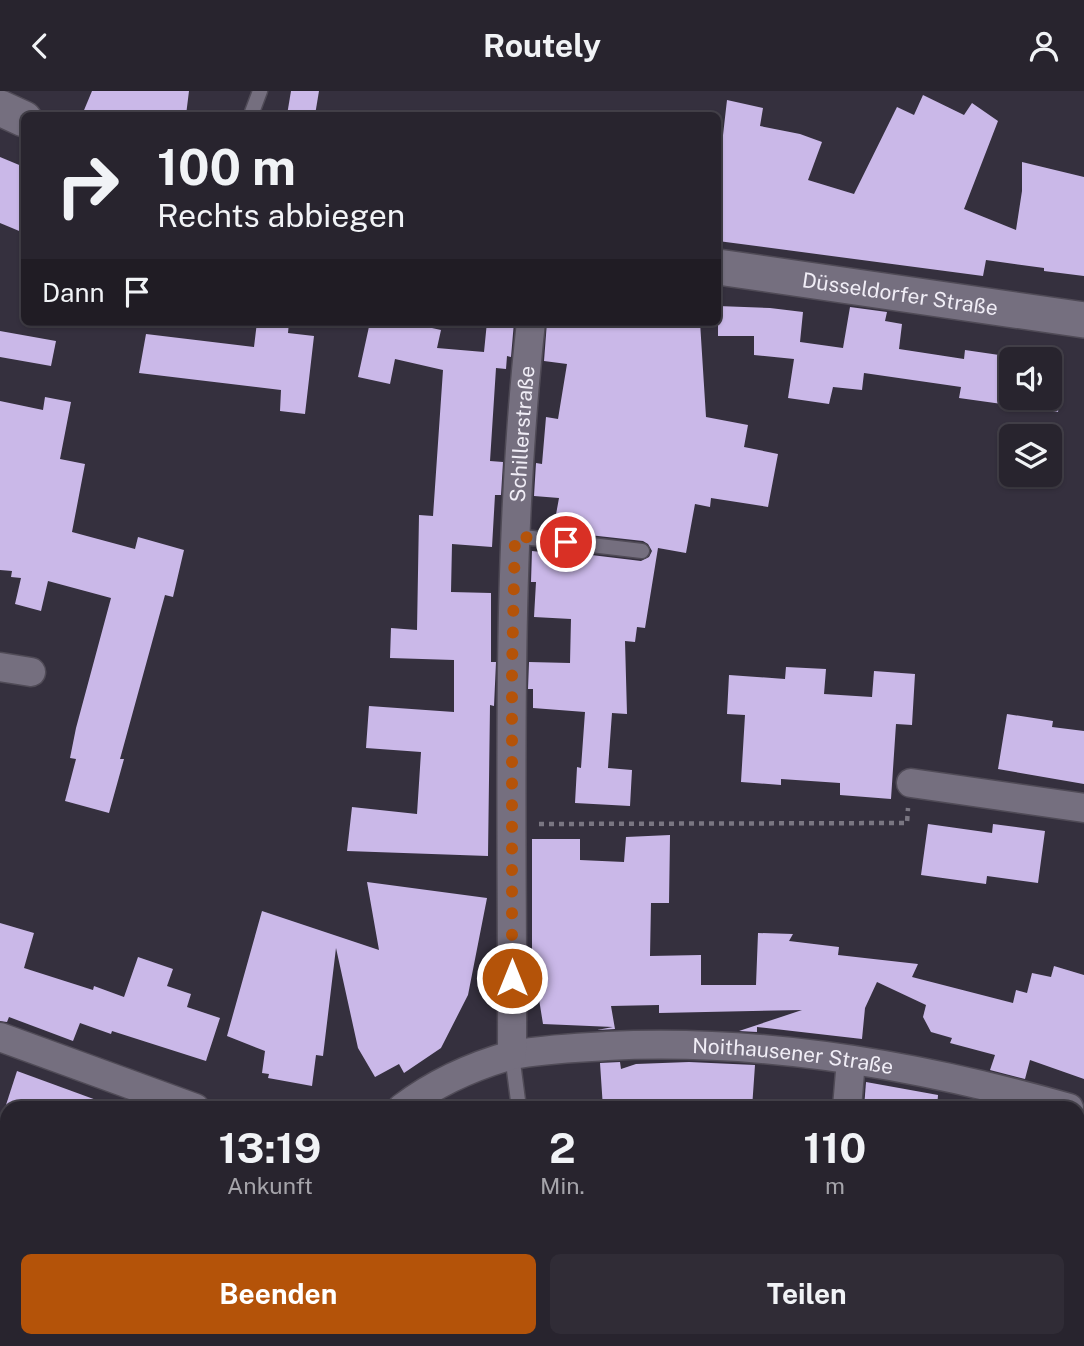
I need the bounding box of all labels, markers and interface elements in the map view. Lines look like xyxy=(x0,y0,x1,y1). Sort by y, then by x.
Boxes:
icon: back xyxy=(21,27,59,65)
text: Routely xyxy=(483,27,601,64)
icon: person xyxy=(1025,27,1063,65)
text: 100 m xyxy=(157,138,296,196)
icon: right xyxy=(42,140,133,231)
text: Rechts abbiegen xyxy=(157,197,405,234)
street label: Düsseldorfer Straße xyxy=(801,267,1000,320)
icon: arrive xyxy=(118,273,156,311)
text: Dann xyxy=(42,277,104,308)
map controls xyxy=(999,347,1062,487)
button: sound xyxy=(999,347,1062,410)
street label: Schillerstraße xyxy=(504,365,539,503)
button: layers xyxy=(999,424,1062,487)
pin xyxy=(536,512,596,572)
icon: arrive xyxy=(547,523,585,561)
position arrow xyxy=(475,941,549,1015)
street label: Noithausener Straße xyxy=(692,1032,896,1079)
text: 13:19 xyxy=(219,1123,321,1172)
text: 2 xyxy=(549,1123,576,1172)
text: 110 xyxy=(803,1123,866,1172)
text: Ankunft xyxy=(227,1172,313,1199)
text: Min. xyxy=(540,1172,585,1199)
text: m xyxy=(825,1172,845,1199)
button: Beenden xyxy=(21,1254,536,1334)
button: Teilen xyxy=(550,1254,1064,1334)

